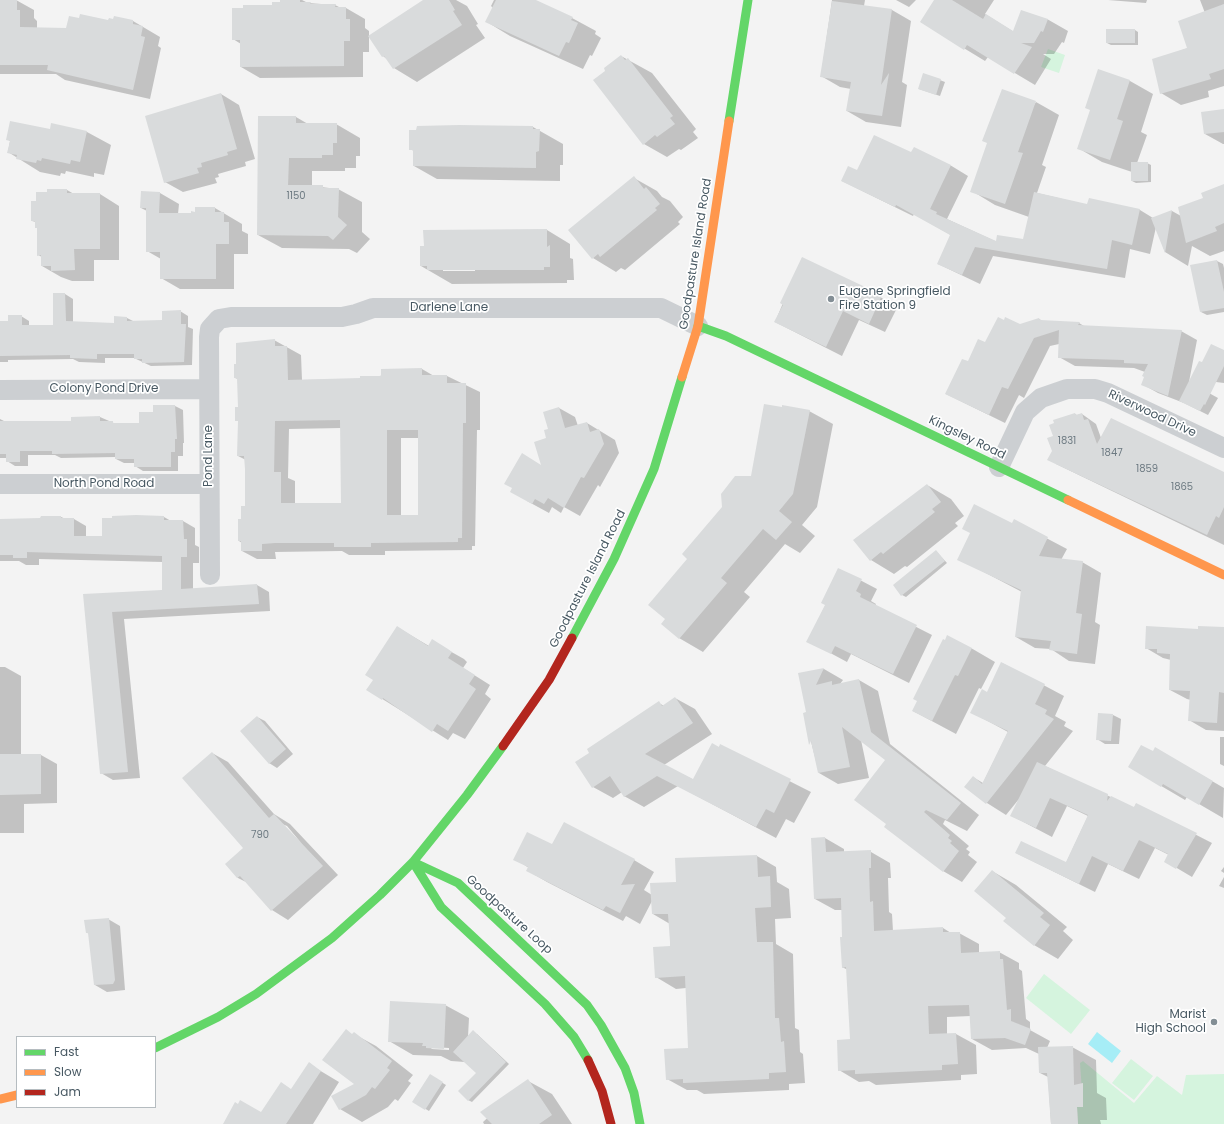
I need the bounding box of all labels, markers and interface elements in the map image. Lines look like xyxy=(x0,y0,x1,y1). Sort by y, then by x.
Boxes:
street label: Goodpasture Island Road xyxy=(677,177,715,331)
house number: 1150 xyxy=(287,190,305,202)
place label: Eugene Springfield Fire Station 9 xyxy=(839,285,950,313)
marker: Eugene Springfield Fire Station 9 xyxy=(826,294,836,304)
street label: Darlene Lane xyxy=(410,301,488,315)
street label: Colony Pond Drive xyxy=(50,382,158,396)
street label: Riverwood Drive xyxy=(1106,387,1198,441)
street label: Kingsley Road xyxy=(926,413,1008,463)
street label: Pond Lane xyxy=(202,425,216,487)
house number: 1831 xyxy=(1058,435,1076,447)
house number: 1847 xyxy=(1101,447,1123,459)
house number: 1859 xyxy=(1136,463,1158,475)
street label: North Pond Road xyxy=(54,477,154,491)
house number: 1865 xyxy=(1171,481,1193,493)
street label: Goodpasture Island Road xyxy=(547,508,629,650)
house number: 790 xyxy=(251,829,269,841)
street label: Goodpasture Loop xyxy=(463,872,555,958)
place label: Marist High School xyxy=(1135,1008,1206,1036)
marker: Marist High School xyxy=(1209,1017,1219,1027)
legend xyxy=(16,1036,156,1108)
text: Fast xyxy=(54,1043,79,1060)
text: Slow xyxy=(54,1063,82,1080)
text: Jam xyxy=(54,1083,81,1100)

